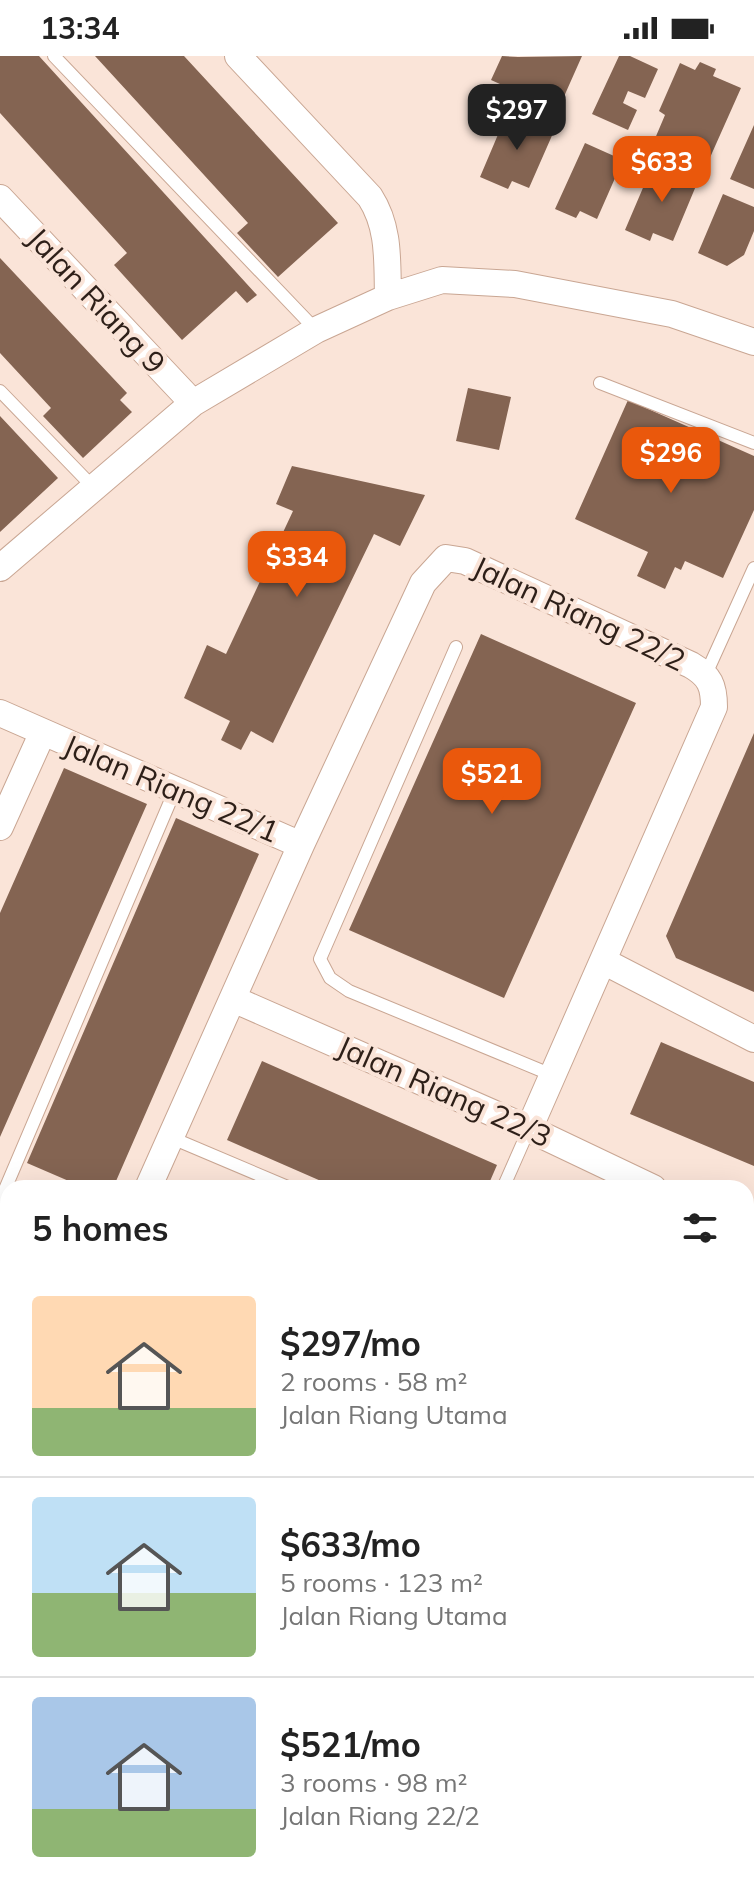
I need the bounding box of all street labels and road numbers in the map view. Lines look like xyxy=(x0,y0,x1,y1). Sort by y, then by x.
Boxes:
street label: Jalan Riang 9 xyxy=(19,219,174,381)
street label: Jalan Riang 22/2 xyxy=(467,547,692,679)
street label: Jalan Riang 22/1 xyxy=(58,726,285,851)
street label: Jalan Riang 22/3 xyxy=(331,1027,557,1155)

